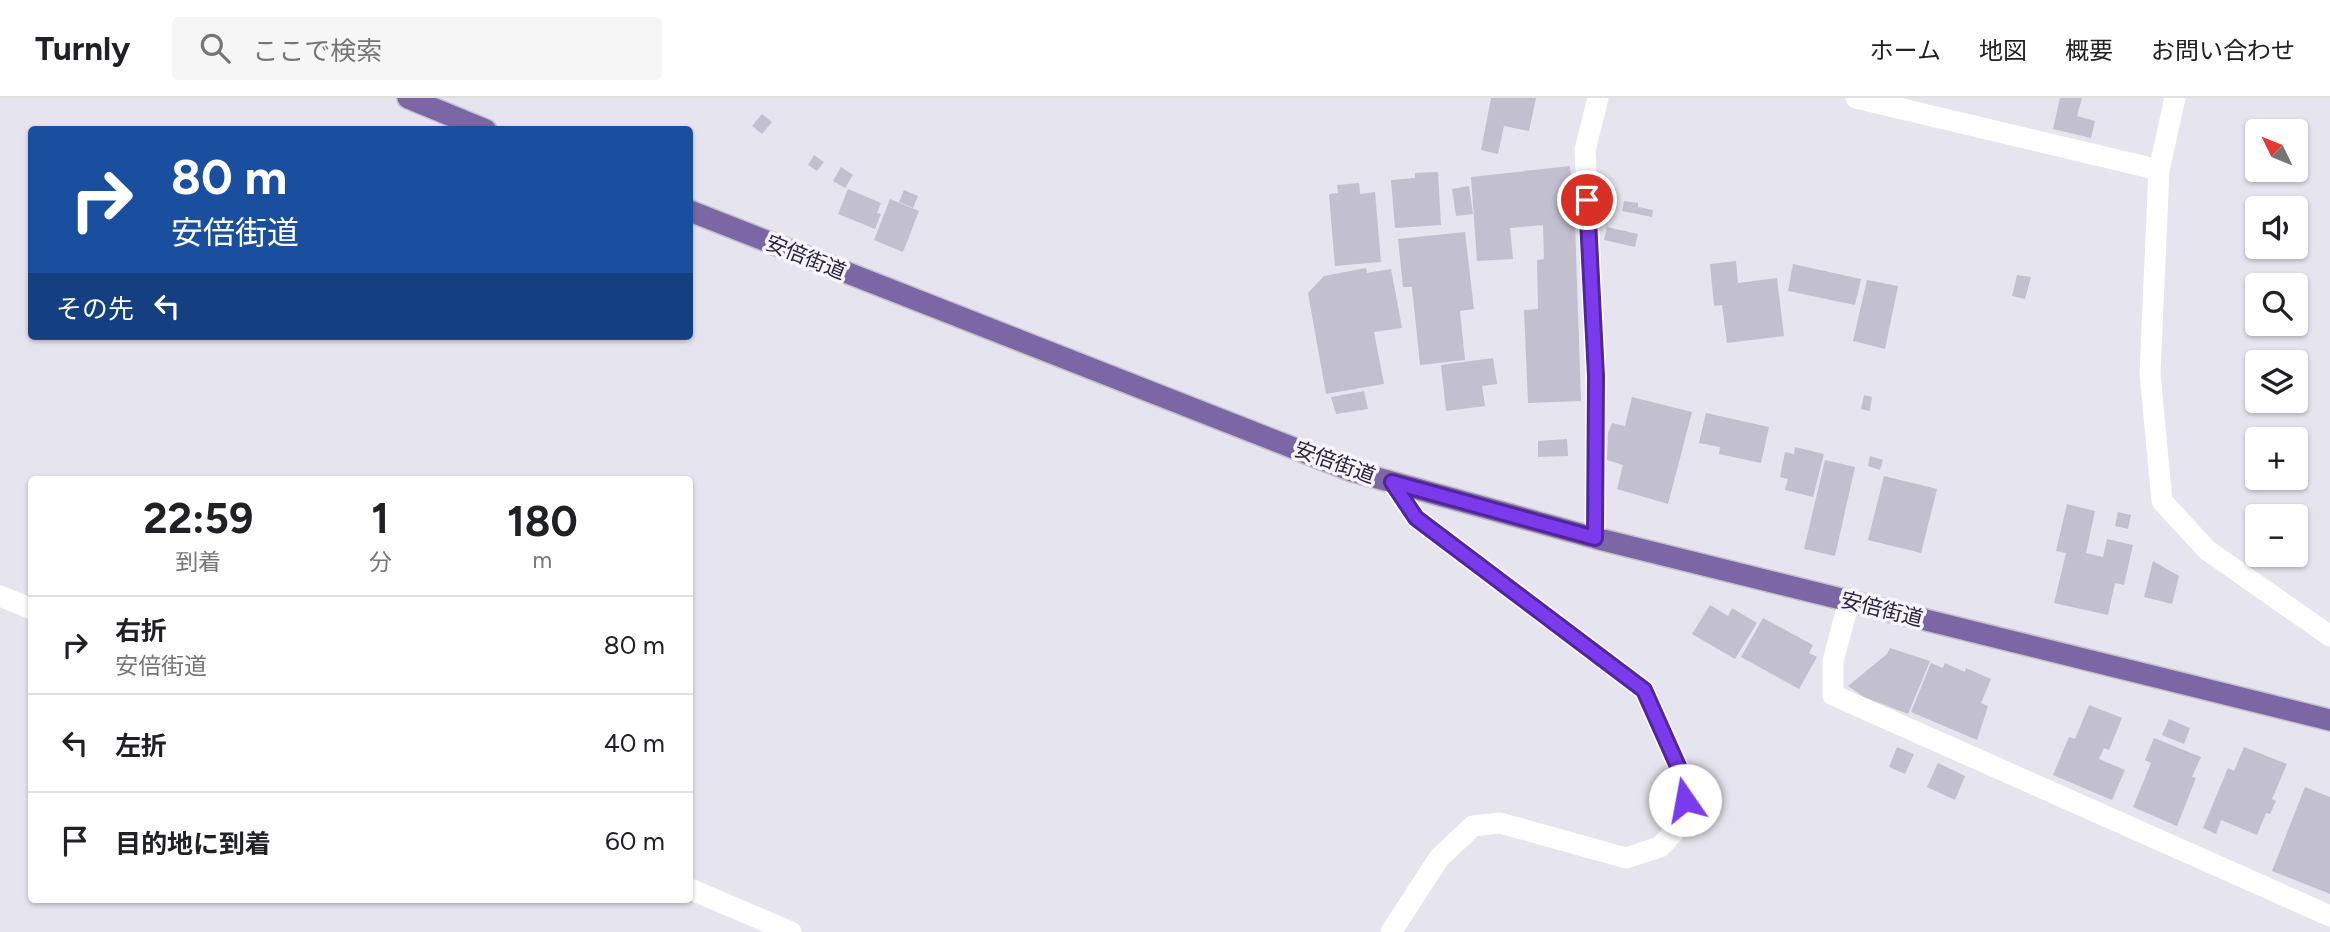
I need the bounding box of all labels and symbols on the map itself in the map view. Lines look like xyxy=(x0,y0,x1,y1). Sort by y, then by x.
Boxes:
north arrow xyxy=(2245,119,2308,182)
pin xyxy=(1557,170,1617,230)
street label: 安倍街道 xyxy=(762,230,850,284)
street label: 安倍街道 xyxy=(1291,436,1379,488)
street label: 安倍街道 xyxy=(1838,587,1926,631)
position arrow xyxy=(1648,763,1722,837)

